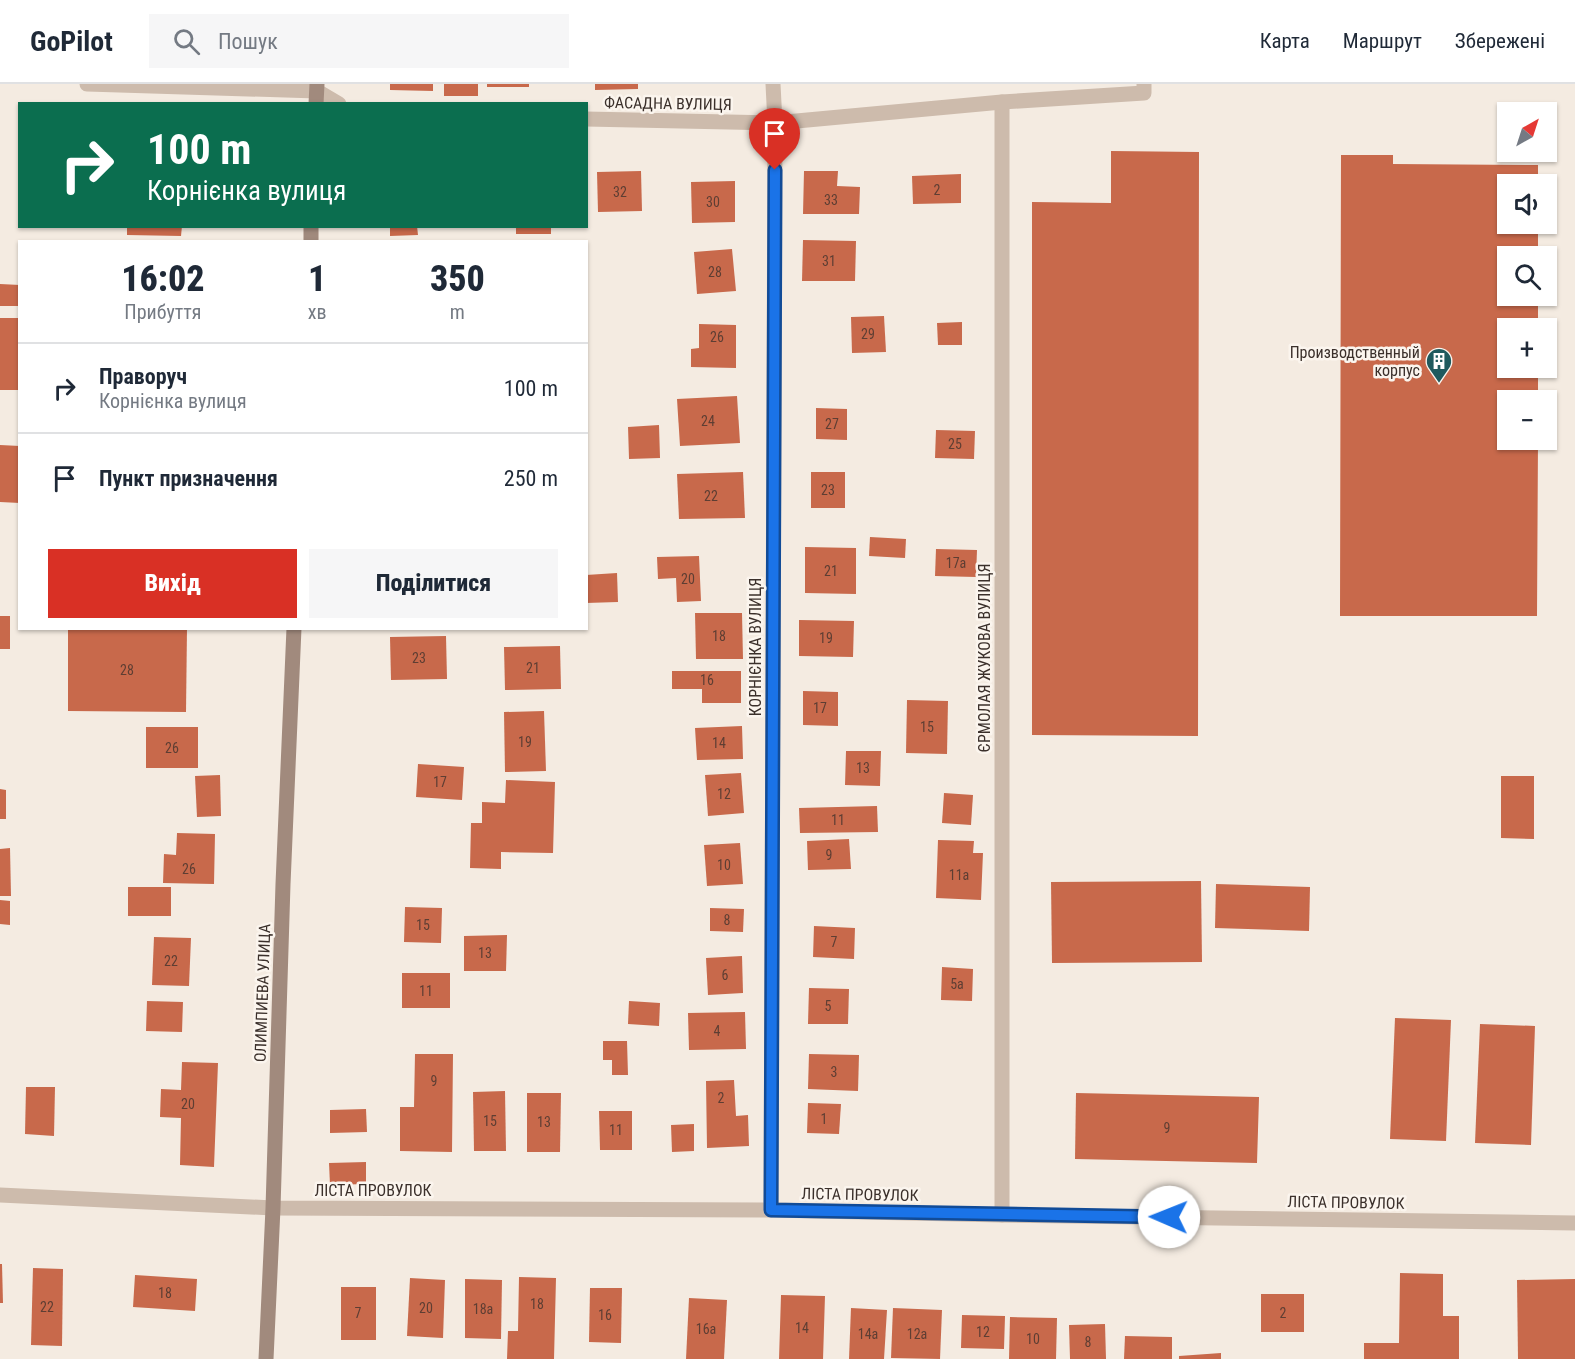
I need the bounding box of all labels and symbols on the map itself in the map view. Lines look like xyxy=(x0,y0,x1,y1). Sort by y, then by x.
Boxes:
street label: ФАСАДНА ВУЛИЦЯ xyxy=(604,93,732,114)
north arrow xyxy=(1497,102,1557,162)
pin xyxy=(749,108,800,170)
house number: 2 xyxy=(934,182,941,198)
house number: 32 xyxy=(613,184,627,200)
house number: 33 xyxy=(824,192,838,208)
house number: 30 xyxy=(706,194,720,210)
house number: 31 xyxy=(822,253,836,269)
house number: 28 xyxy=(708,264,722,280)
house number: 29 xyxy=(861,326,875,342)
house number: 26 xyxy=(710,329,724,345)
place label: Производственный корпус xyxy=(1290,343,1420,380)
building icon: Производственный корпус xyxy=(1424,346,1454,384)
house number: 24 xyxy=(701,413,715,429)
house number: 27 xyxy=(825,416,839,432)
house number: 25 xyxy=(948,436,962,452)
house number: 23 xyxy=(821,482,835,498)
house number: 22 xyxy=(704,488,718,504)
house number: 17а xyxy=(946,555,966,571)
house number: 21 xyxy=(824,563,838,579)
street label: ЄРМОЛАЯ ЖУКОВА ВУЛИЦЯ xyxy=(975,563,994,753)
house number: 20 xyxy=(681,571,695,587)
street label: КОРНІЄНКА ВУЛИЦЯ xyxy=(746,578,765,716)
house number: 18 xyxy=(712,628,726,644)
house number: 19 xyxy=(819,630,833,646)
house number: 23 xyxy=(412,650,426,666)
house number: 21 xyxy=(526,660,540,676)
house number: 28 xyxy=(120,662,134,678)
house number: 16 xyxy=(700,672,714,688)
house number: 17 xyxy=(813,700,827,716)
house number: 15 xyxy=(920,719,934,735)
house number: 19 xyxy=(518,734,532,750)
house number: 14 xyxy=(712,735,726,751)
house number: 26 xyxy=(165,740,179,756)
house number: 13 xyxy=(856,760,870,776)
house number: 17 xyxy=(433,774,447,790)
house number: 12 xyxy=(717,786,731,802)
house number: 11 xyxy=(831,812,845,828)
house number: 9 xyxy=(826,847,832,863)
house number: 10 xyxy=(717,857,731,873)
house number: 26 xyxy=(182,861,196,877)
house number: 11а xyxy=(949,867,969,883)
house number: 8 xyxy=(724,912,731,928)
house number: 15 xyxy=(416,917,430,933)
street label: ОЛИМПИЕВА УЛИЦА xyxy=(251,924,274,1062)
house number: 7 xyxy=(831,934,838,950)
house number: 13 xyxy=(478,945,492,961)
house number: 22 xyxy=(164,953,178,969)
house number: 6 xyxy=(722,967,729,983)
house number: 5а xyxy=(950,976,964,992)
house number: 11 xyxy=(419,983,433,999)
house number: 5 xyxy=(825,998,832,1014)
house number: 4 xyxy=(714,1023,721,1039)
house number: 3 xyxy=(831,1064,837,1080)
house number: 9 xyxy=(431,1073,437,1089)
house number: 2 xyxy=(718,1090,725,1106)
house number: 20 xyxy=(181,1096,195,1112)
house number: 1 xyxy=(821,1111,827,1127)
house number: 15 xyxy=(483,1113,497,1129)
house number: 13 xyxy=(537,1114,551,1130)
house number: 9 xyxy=(1164,1120,1170,1136)
house number: 11 xyxy=(609,1122,623,1138)
street label: ЛІСТА ПРОВУЛОК xyxy=(314,1181,432,1200)
street label: ЛІСТА ПРОВУЛОК xyxy=(801,1184,919,1205)
position arrow xyxy=(1137,1185,1201,1249)
street label: ЛІСТА ПРОВУЛОК xyxy=(1287,1192,1405,1213)
house number: 18 xyxy=(158,1285,172,1301)
house number: 18 xyxy=(530,1296,544,1312)
house number: 22 xyxy=(40,1299,54,1315)
house number: 20 xyxy=(419,1300,433,1316)
house number: 18а xyxy=(473,1301,493,1317)
house number: 7 xyxy=(355,1305,362,1321)
house number: 2 xyxy=(1280,1305,1287,1321)
house number: 16 xyxy=(598,1307,612,1323)
house number: 14 xyxy=(795,1320,809,1336)
house number: 16а xyxy=(696,1321,716,1337)
house number: 12 xyxy=(976,1324,990,1340)
house number: 14а xyxy=(858,1326,878,1342)
house number: 12а xyxy=(907,1326,927,1342)
house number: 10 xyxy=(1026,1331,1040,1347)
house number: 8 xyxy=(1085,1334,1092,1350)

